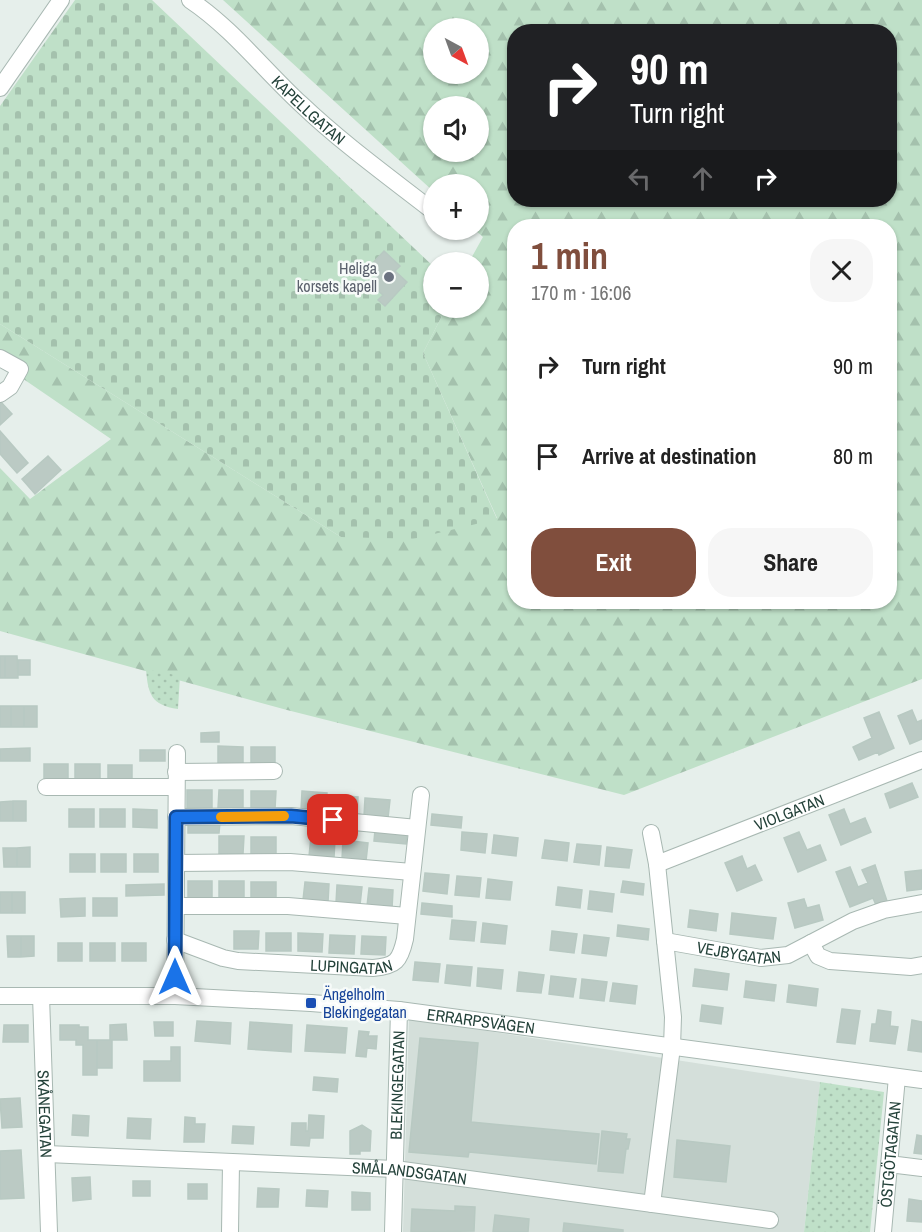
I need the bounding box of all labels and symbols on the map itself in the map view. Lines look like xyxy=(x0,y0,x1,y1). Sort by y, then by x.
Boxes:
north arrow xyxy=(423,18,489,84)
street label: KAPELLGATAN xyxy=(267,71,350,150)
place label: Heliga korsets kapell xyxy=(297,257,378,297)
marker: Heliga korsets kapell xyxy=(382,270,396,284)
street label: VIOLGATAN xyxy=(751,789,827,836)
pin xyxy=(307,794,358,845)
street label: VEJBYGATAN xyxy=(695,936,782,969)
position arrow xyxy=(143,945,207,1009)
street label: LUPINGATAN xyxy=(310,954,395,979)
place label: Ängelholm Blekingegatan xyxy=(322,983,407,1023)
marker: Ängelholm Blekingegatan xyxy=(304,996,318,1010)
street label: ERRARPSVÄGEN xyxy=(426,1003,536,1039)
street label: BLEKINGEGATAN xyxy=(385,1030,409,1140)
street label: SKÅNEGATAN xyxy=(33,1070,57,1158)
street label: ÖSTGÖTAGATAN xyxy=(874,1100,906,1208)
street label: SMÅLANDSGATAN xyxy=(351,1156,468,1190)

